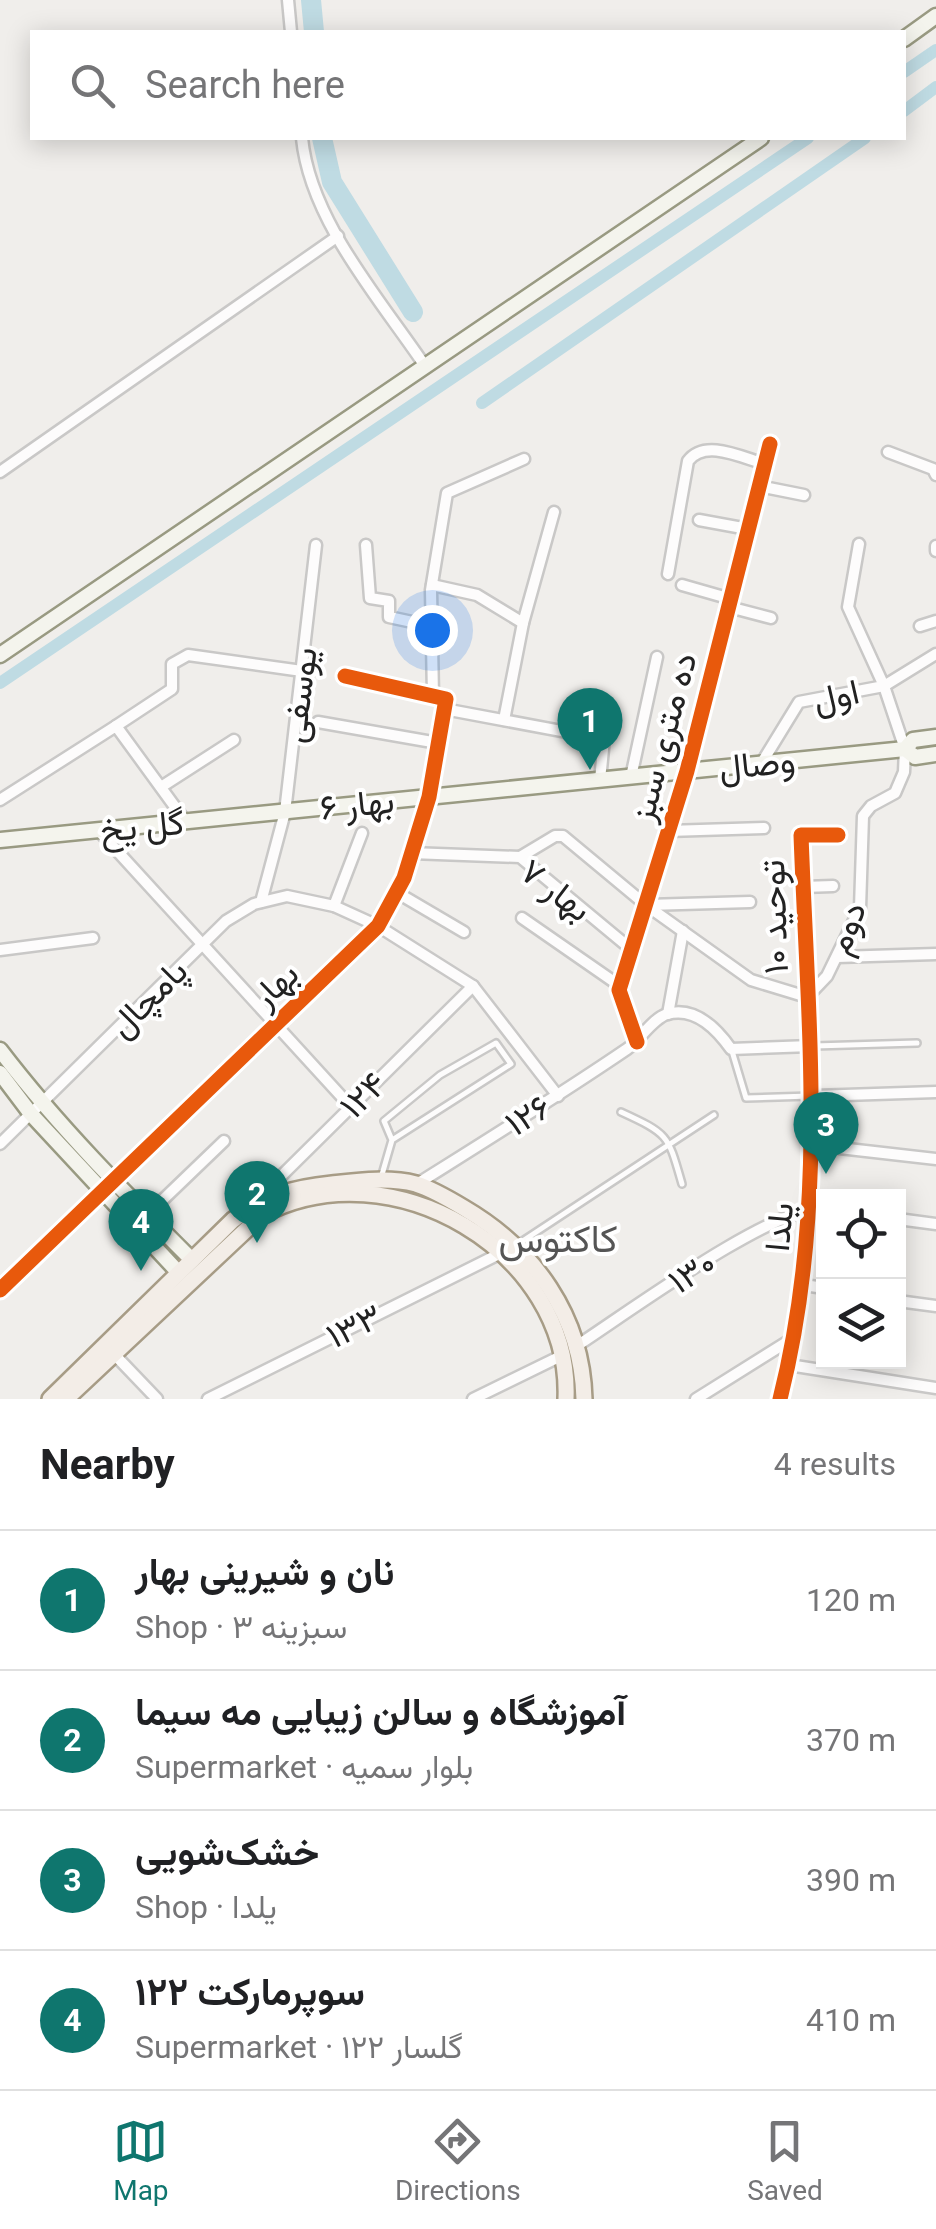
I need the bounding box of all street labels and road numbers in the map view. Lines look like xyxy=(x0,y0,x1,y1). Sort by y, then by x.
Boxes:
street label: یوسفی xyxy=(273,645,327,745)
street label: ده متری سبز xyxy=(621,648,707,827)
street label: اول xyxy=(809,671,863,723)
street label: وصال xyxy=(717,740,797,790)
street label: بهار ۶ xyxy=(318,780,396,830)
street label: گل یخ xyxy=(98,802,187,854)
street label: بهار ۷ xyxy=(512,850,599,931)
street label: توحید ۱۰ xyxy=(752,859,798,975)
street label: دوم xyxy=(818,896,877,961)
street label: پامچال xyxy=(101,951,198,1048)
street label: بهار xyxy=(243,954,308,1019)
street label: ۱۲۴ xyxy=(332,1064,395,1127)
street label: ۱۲۶ xyxy=(498,1086,558,1145)
street label: یلدا xyxy=(757,1201,802,1253)
street label: ۱۳۰ xyxy=(661,1242,724,1303)
street label: ۱۳۳ xyxy=(320,1296,388,1357)

